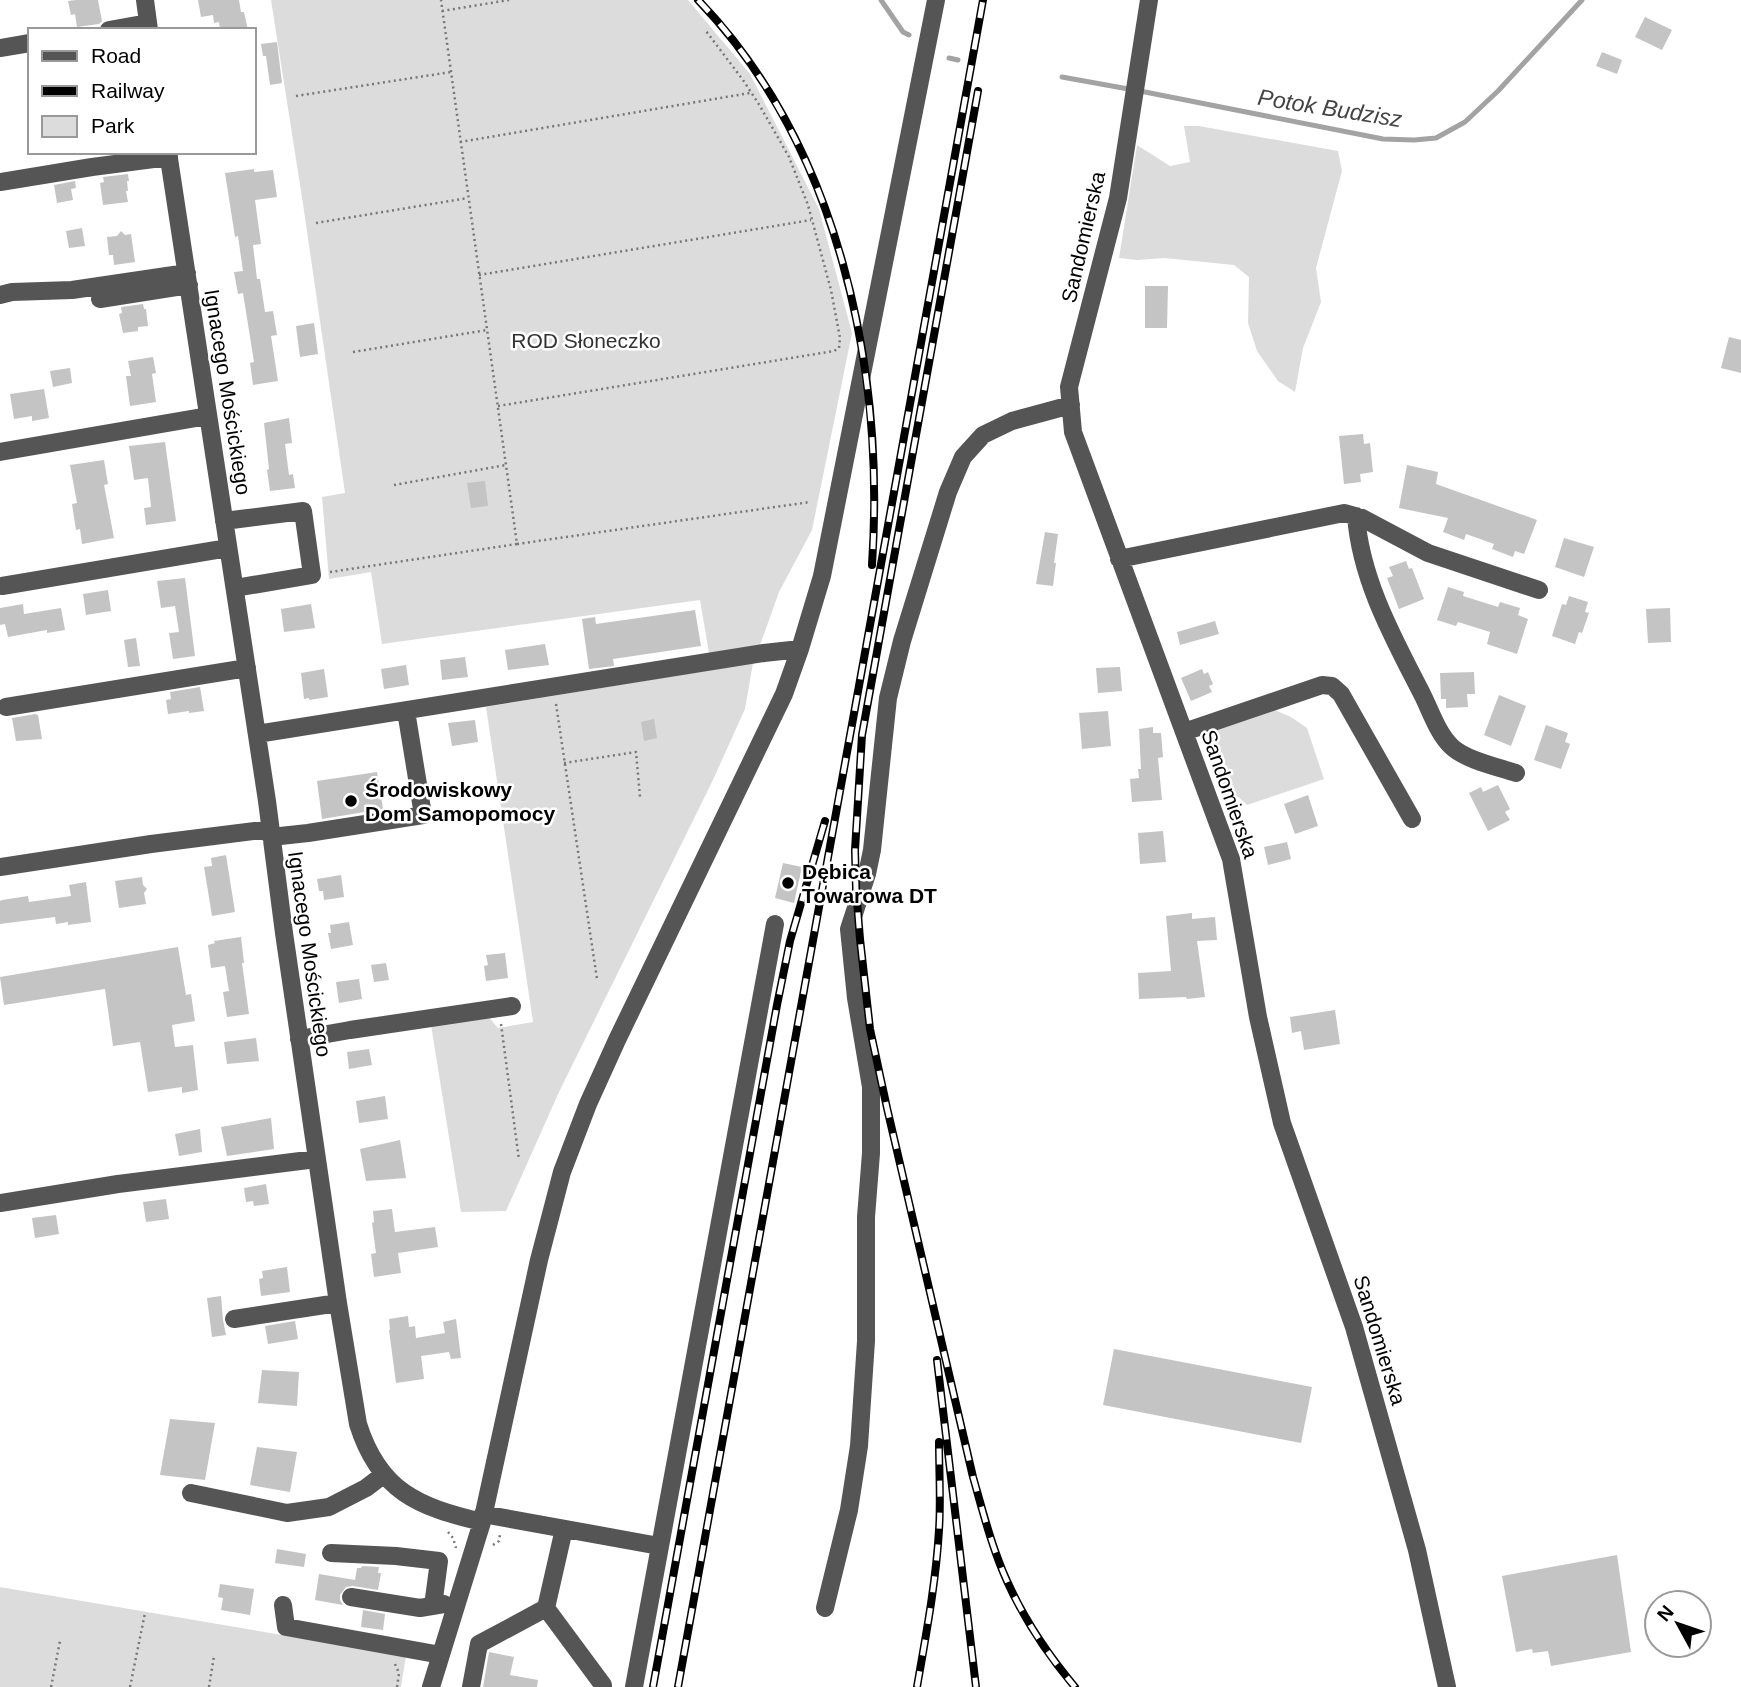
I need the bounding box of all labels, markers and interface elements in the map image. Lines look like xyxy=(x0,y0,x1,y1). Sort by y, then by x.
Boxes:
legend xyxy=(28,28,256,154)
text: Road xyxy=(91,44,141,67)
text: Railway xyxy=(91,79,165,102)
water label: Potok Budzisz xyxy=(1256,84,1404,132)
text: Park xyxy=(91,114,135,137)
street label: Sandomierska xyxy=(1057,169,1109,305)
street label: Ignacego Mościckiego xyxy=(200,288,256,496)
park label: ROD Słoneczko xyxy=(511,329,661,352)
street label: Sandomierska xyxy=(1197,727,1263,862)
place label: Środowiskowy Dom Samopomocy xyxy=(365,778,556,825)
marker: Środowiskowy Dom Samopomocy xyxy=(343,793,359,809)
street label: Ignacego Mościckiego xyxy=(284,850,336,1058)
place label: Dębica Towarowa DT xyxy=(802,860,937,907)
marker: Dębica Towarowa DT xyxy=(780,875,796,891)
street label: Sandomierska xyxy=(1349,1272,1411,1408)
north arrow xyxy=(1643,1589,1713,1659)
text: N xyxy=(1653,1601,1678,1625)

